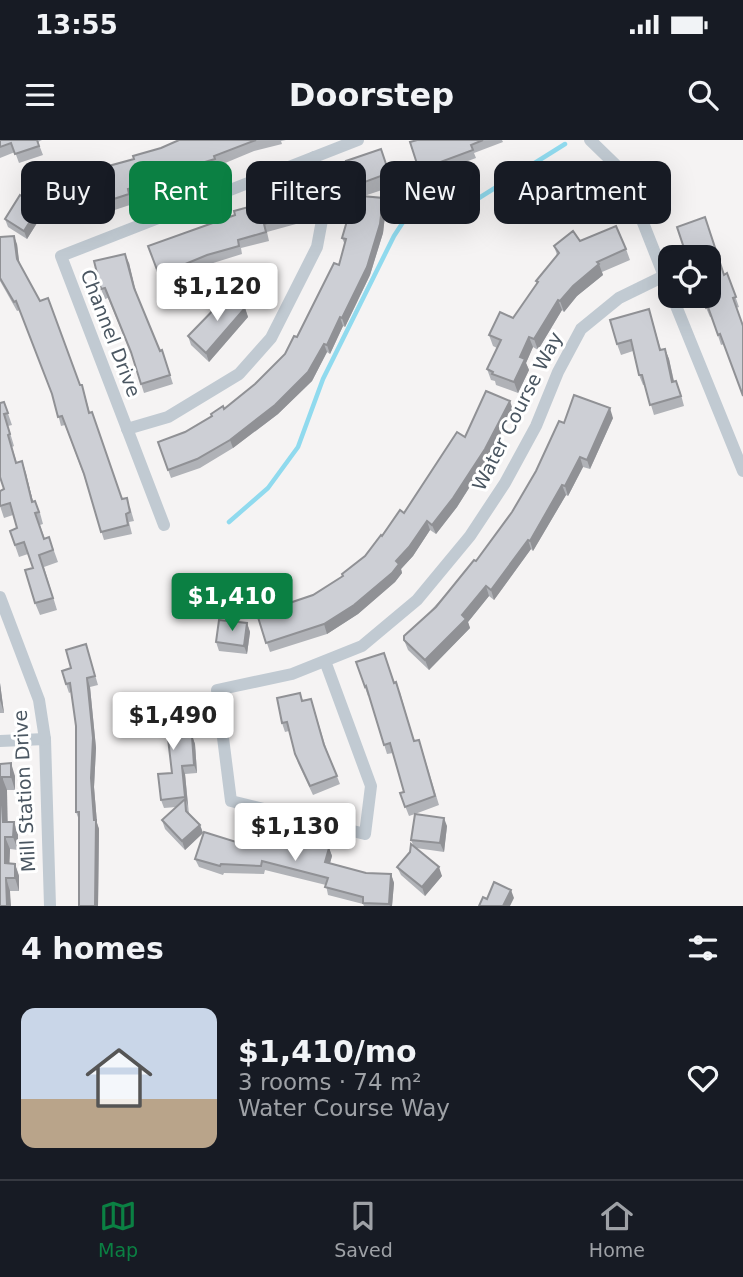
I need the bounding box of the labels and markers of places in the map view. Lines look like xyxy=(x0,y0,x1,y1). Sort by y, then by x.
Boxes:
pin: $1,120 xyxy=(160,264,274,323)
pin: $1,410 xyxy=(175,574,289,633)
pin: $1,490 xyxy=(116,692,230,752)
pin: $1,130 xyxy=(238,804,352,863)

